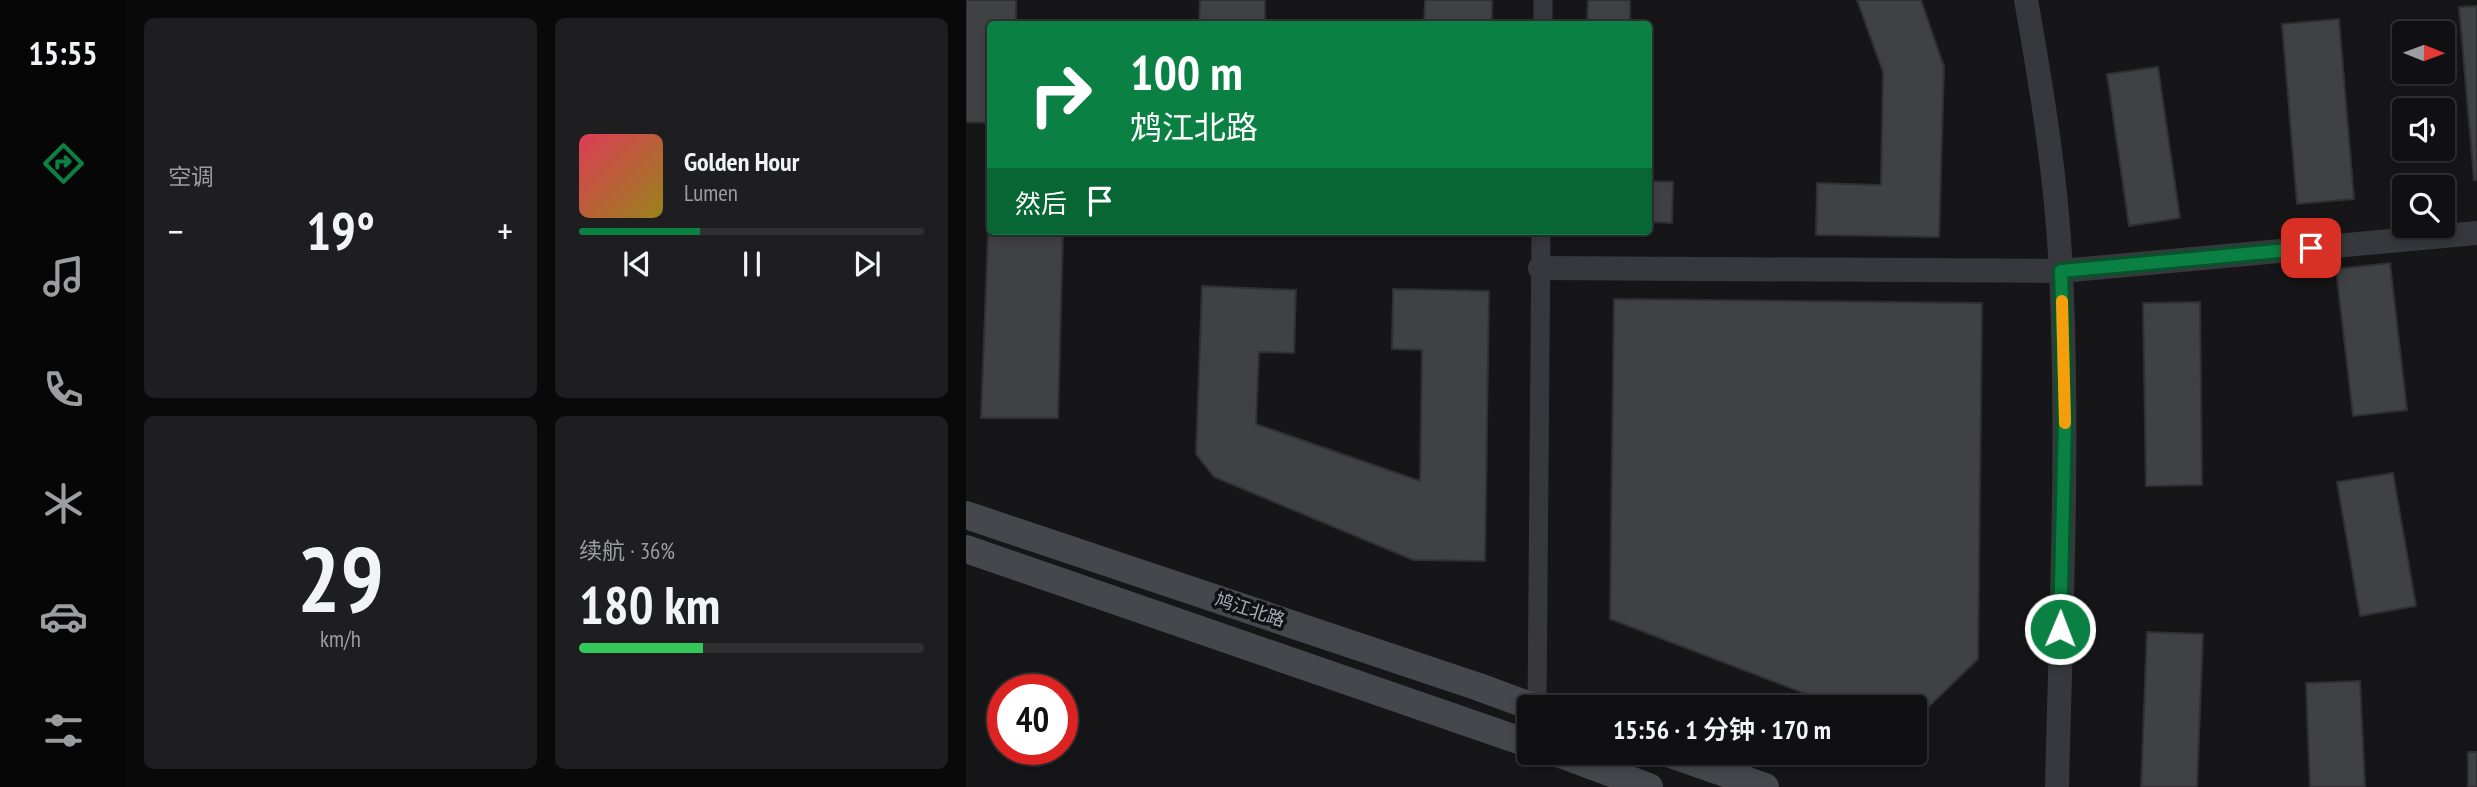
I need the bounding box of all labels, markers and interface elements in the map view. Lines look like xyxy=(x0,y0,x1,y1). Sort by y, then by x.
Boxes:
north arrow xyxy=(2392,21,2455,84)
map controls xyxy=(2392,21,2455,238)
text: 15:55 xyxy=(28,32,98,74)
text: 100 m xyxy=(1130,40,1243,104)
icon: right xyxy=(1015,49,1106,140)
button: sound xyxy=(2392,98,2455,161)
text: 鸩江北路 xyxy=(1130,106,1258,148)
icon: directions xyxy=(39,139,88,188)
text: Golden Hour xyxy=(684,145,799,178)
text: 空调 xyxy=(168,162,214,191)
button: search xyxy=(2392,175,2455,238)
text: Lumen xyxy=(684,178,738,207)
icon: arrive xyxy=(1081,182,1119,220)
text: 然后 xyxy=(1015,187,1067,220)
text: 19° xyxy=(306,197,375,264)
text: − xyxy=(168,206,184,255)
text: + xyxy=(497,206,513,255)
pin xyxy=(2281,218,2341,278)
icon: arrive xyxy=(2292,229,2330,267)
icon: previous xyxy=(618,245,656,283)
icon: pause xyxy=(733,245,771,283)
icon: next xyxy=(848,245,886,283)
icon: music xyxy=(39,252,88,301)
icon: phone xyxy=(39,365,88,414)
icon: climate xyxy=(39,479,88,528)
text: 29 xyxy=(297,519,384,637)
text: 续航 · 36% xyxy=(579,536,675,565)
text: 180 km xyxy=(579,571,720,638)
street label: 鸠江北路 xyxy=(1212,587,1288,632)
icon: car xyxy=(39,592,88,641)
position arrow xyxy=(2023,592,2097,666)
text: km/h xyxy=(320,624,361,653)
speed limit sign: 40 xyxy=(987,674,1078,765)
icon: filters xyxy=(39,706,88,755)
text: 15:56 · 1 分钟 · 170 m xyxy=(1613,713,1831,746)

